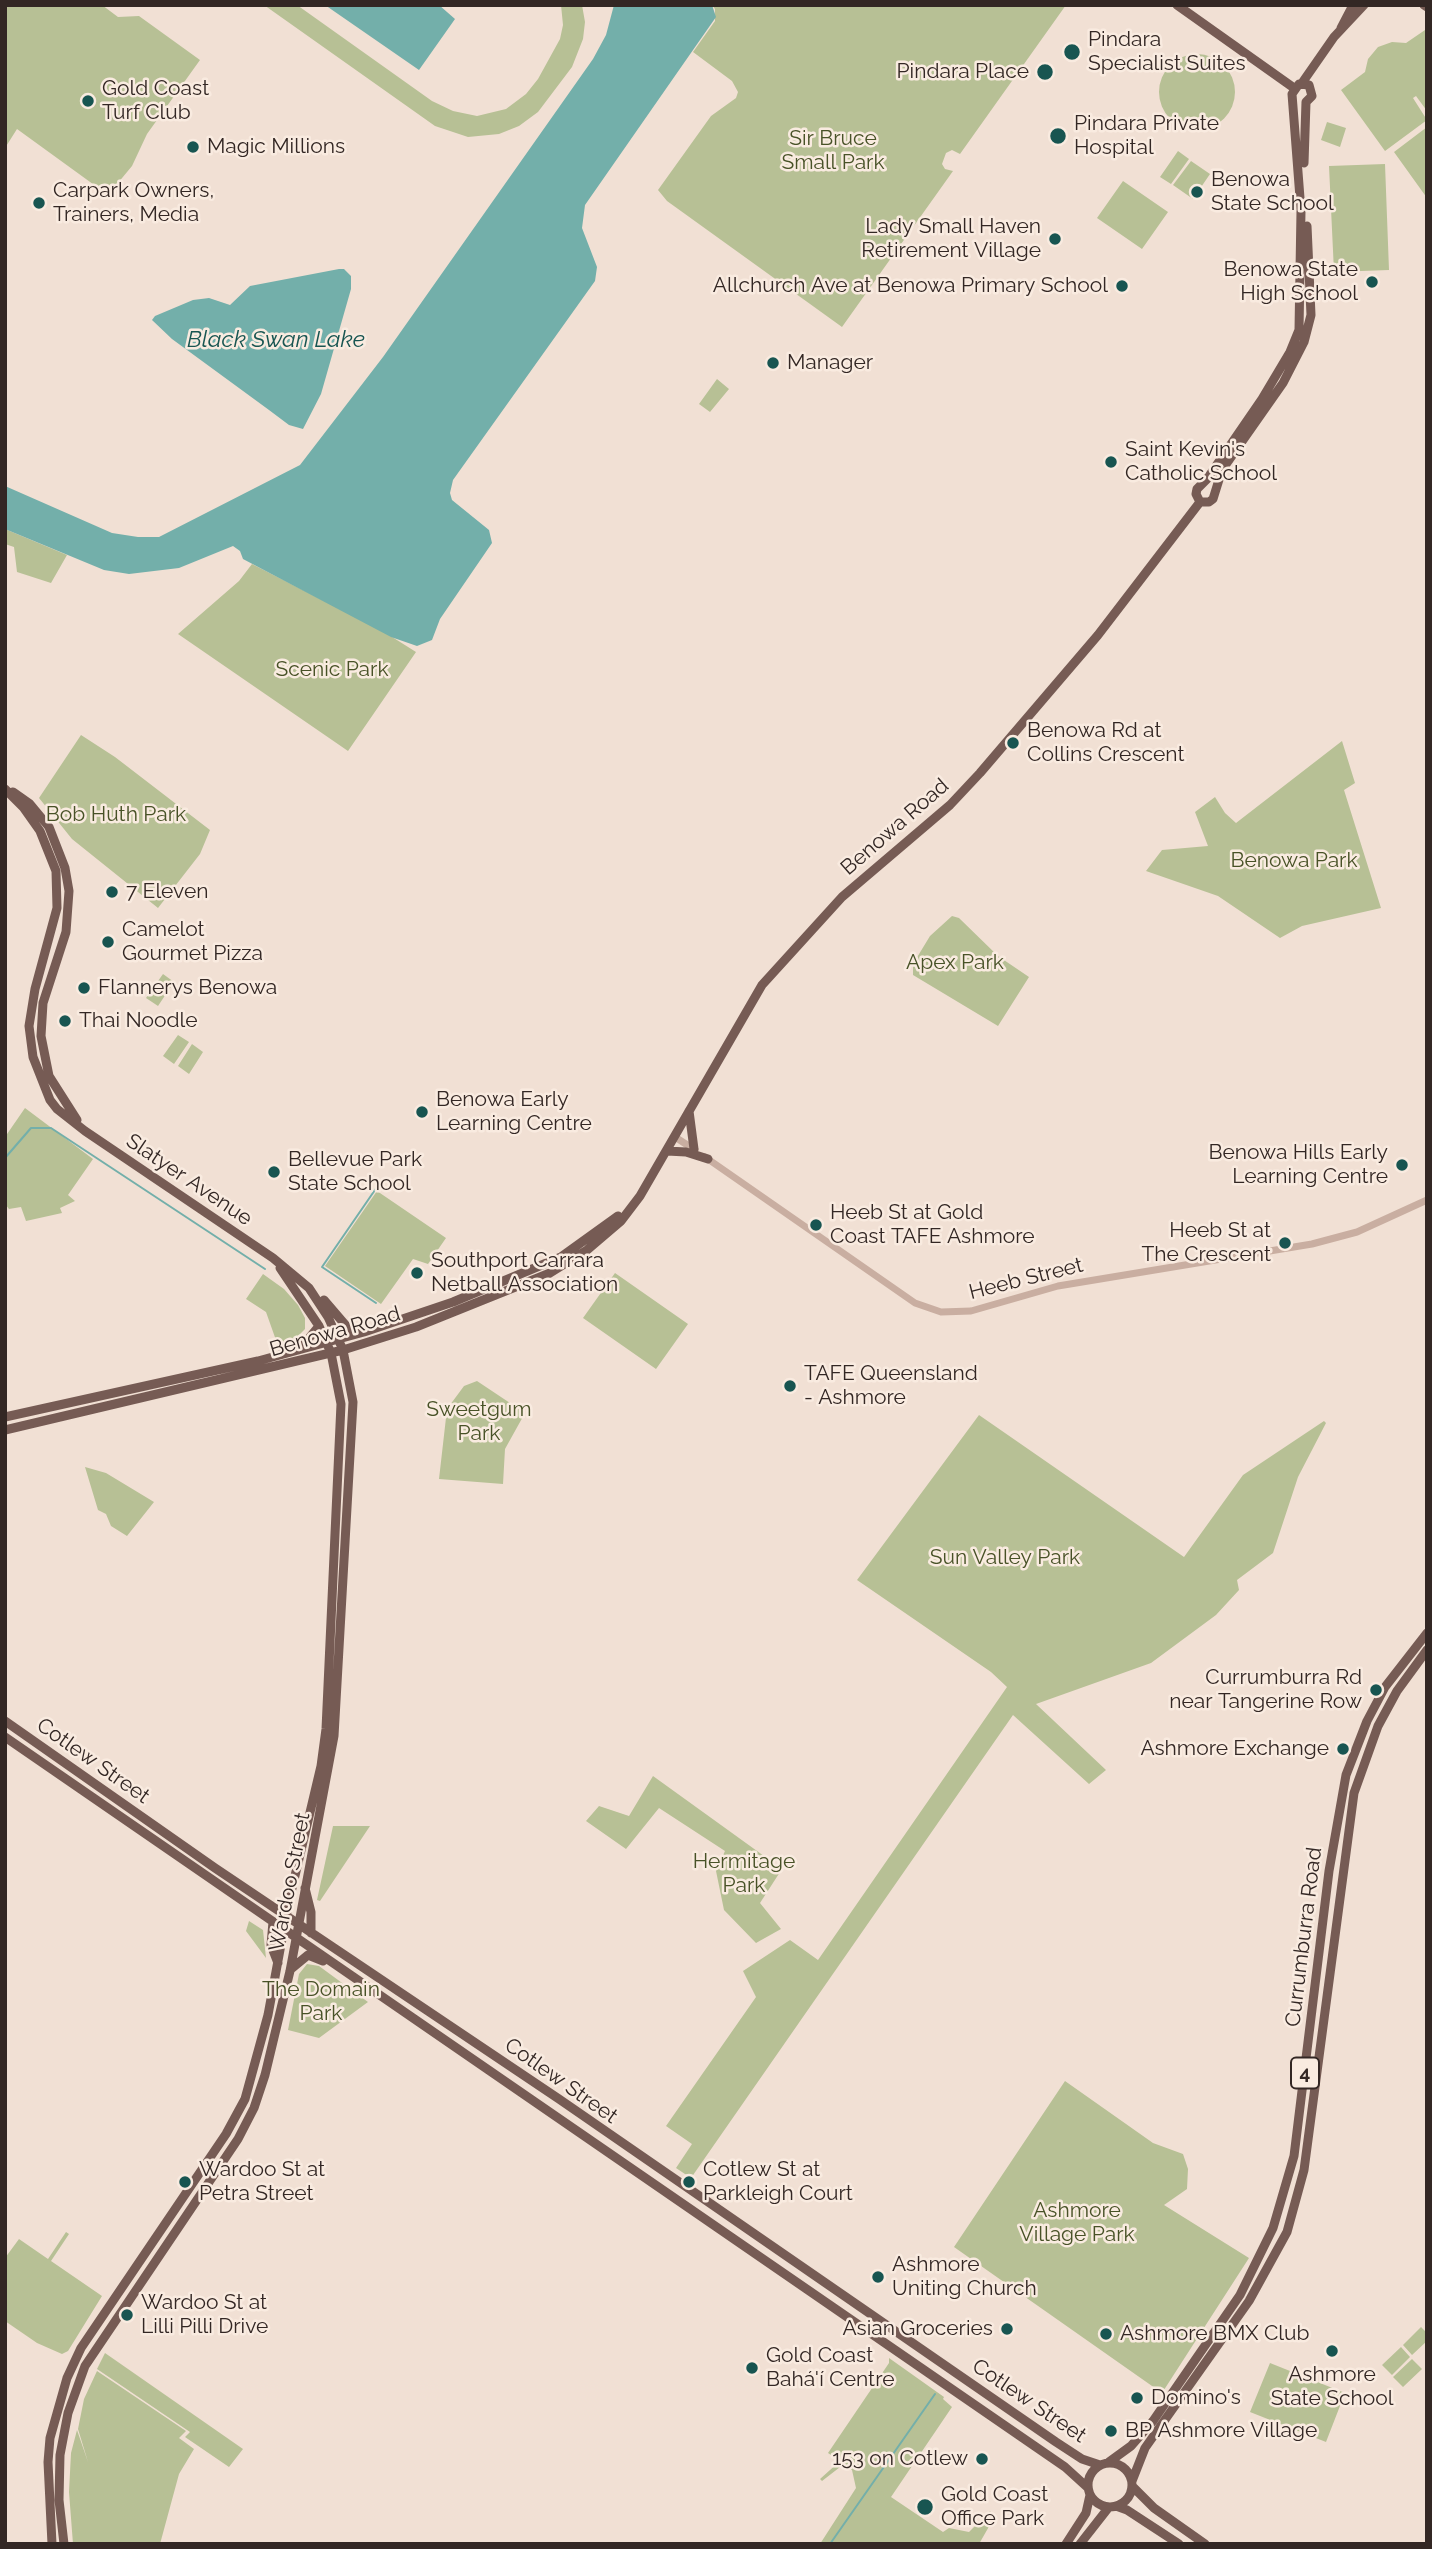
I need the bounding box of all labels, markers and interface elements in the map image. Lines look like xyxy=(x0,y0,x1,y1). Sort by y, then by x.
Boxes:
place label: Pindara Specialist Suites xyxy=(1088,27,1246,77)
marker: Pindara Specialist Suites xyxy=(1062,42,1082,62)
place label: Pindara Place xyxy=(897,59,1029,85)
marker: Pindara Place xyxy=(1035,62,1055,82)
place label: Gold Coast Turf Club xyxy=(102,76,209,126)
marker: Gold Coast Turf Club xyxy=(80,93,96,109)
place label: Pindara Private Hospital xyxy=(1074,111,1219,161)
park label: Sir Bruce Small Park xyxy=(781,126,885,176)
marker: Pindara Private Hospital xyxy=(1048,126,1068,146)
place label: Magic Millions xyxy=(207,134,345,160)
marker: Magic Millions xyxy=(185,139,201,155)
place label: Benowa State School xyxy=(1211,167,1334,217)
place label: Carpark Owners, Trainers, Media xyxy=(53,178,214,228)
marker: Benowa State School xyxy=(1189,184,1205,200)
marker: Carpark Owners, Trainers, Media xyxy=(31,195,47,211)
place label: Lady Small Haven Retirement Village xyxy=(861,214,1041,264)
marker: Lady Small Haven Retirement Village xyxy=(1047,231,1063,247)
place label: Benowa State High School xyxy=(1224,257,1358,307)
place label: Allchurch Ave at Benowa Primary School xyxy=(713,273,1108,299)
marker: Benowa State High School xyxy=(1364,274,1380,290)
marker: Allchurch Ave at Benowa Primary School xyxy=(1114,278,1130,294)
water label: Black Swan Lake xyxy=(187,326,365,354)
place label: Manager xyxy=(787,350,873,376)
marker: Manager xyxy=(765,355,781,371)
place label: Saint Kevin's Catholic School xyxy=(1125,437,1277,487)
marker: Saint Kevin's Catholic School xyxy=(1103,454,1119,470)
park label: Scenic Park xyxy=(275,657,389,683)
place label: Benowa Rd at Collins Crescent xyxy=(1027,718,1184,768)
marker: Benowa Rd at Collins Crescent xyxy=(1005,735,1021,751)
street label: Benowa Road xyxy=(836,773,954,881)
park label: Bob Huth Park xyxy=(46,802,186,828)
park label: Benowa Park xyxy=(1230,848,1358,874)
place label: 7 Eleven xyxy=(126,879,209,905)
marker: 7 Eleven xyxy=(104,884,120,900)
place label: Camelot Gourmet Pizza xyxy=(122,917,263,967)
marker: Camelot Gourmet Pizza xyxy=(100,934,116,950)
park label: Apex Park xyxy=(906,950,1004,976)
place label: Flannerys Benowa xyxy=(98,975,277,1001)
marker: Flannerys Benowa xyxy=(76,980,92,996)
place label: Thai Noodle xyxy=(79,1008,198,1034)
marker: Thai Noodle xyxy=(57,1013,73,1029)
place label: Benowa Early Learning Centre xyxy=(436,1087,592,1137)
marker: Benowa Early Learning Centre xyxy=(414,1104,430,1120)
street label: Slatyer Avenue xyxy=(121,1129,257,1231)
place label: Benowa Hills Early Learning Centre xyxy=(1208,1140,1388,1190)
place label: Bellevue Park State School xyxy=(288,1147,422,1197)
marker: Benowa Hills Early Learning Centre xyxy=(1394,1157,1410,1173)
marker: Bellevue Park State School xyxy=(266,1164,282,1180)
place label: Heeb St at Gold Coast TAFE Ashmore xyxy=(830,1200,1035,1250)
marker: Heeb St at Gold Coast TAFE Ashmore xyxy=(808,1217,824,1233)
place label: Heeb St at The Crescent xyxy=(1141,1218,1271,1268)
marker: Heeb St at The Crescent xyxy=(1277,1235,1293,1251)
place label: Southport Carrara Netball Association xyxy=(431,1248,618,1298)
street label: Heeb Street xyxy=(966,1253,1086,1305)
marker: Southport Carrara Netball Association xyxy=(409,1265,425,1281)
street label: Benowa Road xyxy=(267,1301,403,1363)
place label: TAFE Queensland - Ashmore xyxy=(804,1361,978,1411)
marker: TAFE Queensland - Ashmore xyxy=(782,1378,798,1394)
park label: Sweetgum Park xyxy=(426,1397,532,1447)
park label: Sun Valley Park xyxy=(930,1545,1080,1571)
place label: Currumburra Rd near Tangerine Row xyxy=(1169,1665,1362,1715)
marker: Currumburra Rd near Tangerine Row xyxy=(1368,1682,1384,1698)
street label: Cotlew Street xyxy=(32,1713,154,1809)
place label: Ashmore Exchange xyxy=(1140,1736,1329,1762)
marker: Ashmore Exchange xyxy=(1335,1741,1351,1757)
street label: Wardoo Street xyxy=(264,1810,316,1954)
street label: Currumburra Road xyxy=(1280,1846,1328,2028)
park label: Hermitage Park xyxy=(693,1849,795,1899)
park label: The Domain Park xyxy=(262,1977,380,2027)
street label: Cotlew Street xyxy=(500,2033,622,2129)
road number: 4 xyxy=(1291,2058,1319,2088)
place label: Wardoo St at Petra Street xyxy=(199,2157,325,2207)
place label: Cotlew St at Parkleigh Court xyxy=(703,2157,853,2207)
marker: Wardoo St at Petra Street xyxy=(177,2174,193,2190)
marker: Cotlew St at Parkleigh Court xyxy=(681,2174,697,2190)
park label: Ashmore Village Park xyxy=(1019,2198,1135,2248)
place label: Ashmore Uniting Church xyxy=(892,2252,1037,2302)
marker: Ashmore Uniting Church xyxy=(870,2269,886,2285)
place label: Wardoo St at Lilli Pilli Drive xyxy=(141,2290,268,2340)
marker: Wardoo St at Lilli Pilli Drive xyxy=(119,2307,135,2323)
place label: Asian Groceries xyxy=(842,2316,993,2342)
marker: Asian Groceries xyxy=(999,2321,1015,2337)
place label: Ashmore BMX Club xyxy=(1120,2321,1310,2347)
marker: Ashmore BMX Club xyxy=(1098,2326,1114,2342)
place label: Gold Coast Bahá'í Centre xyxy=(766,2343,895,2393)
marker: Ashmore State School xyxy=(1324,2343,1340,2359)
street label: Cotlew Street xyxy=(967,2354,1091,2448)
marker: Gold Coast Bahá'í Centre xyxy=(744,2360,760,2376)
place label: Ashmore State School xyxy=(1271,2362,1393,2412)
place label: Domino's xyxy=(1151,2385,1241,2411)
marker: Domino's xyxy=(1129,2390,1145,2406)
place label: BP Ashmore Village xyxy=(1125,2418,1317,2444)
marker: BP Ashmore Village xyxy=(1103,2423,1119,2439)
place label: 153 on Cotlew xyxy=(832,2446,968,2472)
marker: 153 on Cotlew xyxy=(974,2451,990,2467)
place label: Gold Coast Office Park xyxy=(941,2482,1048,2532)
marker: Gold Coast Office Park xyxy=(915,2497,935,2517)

